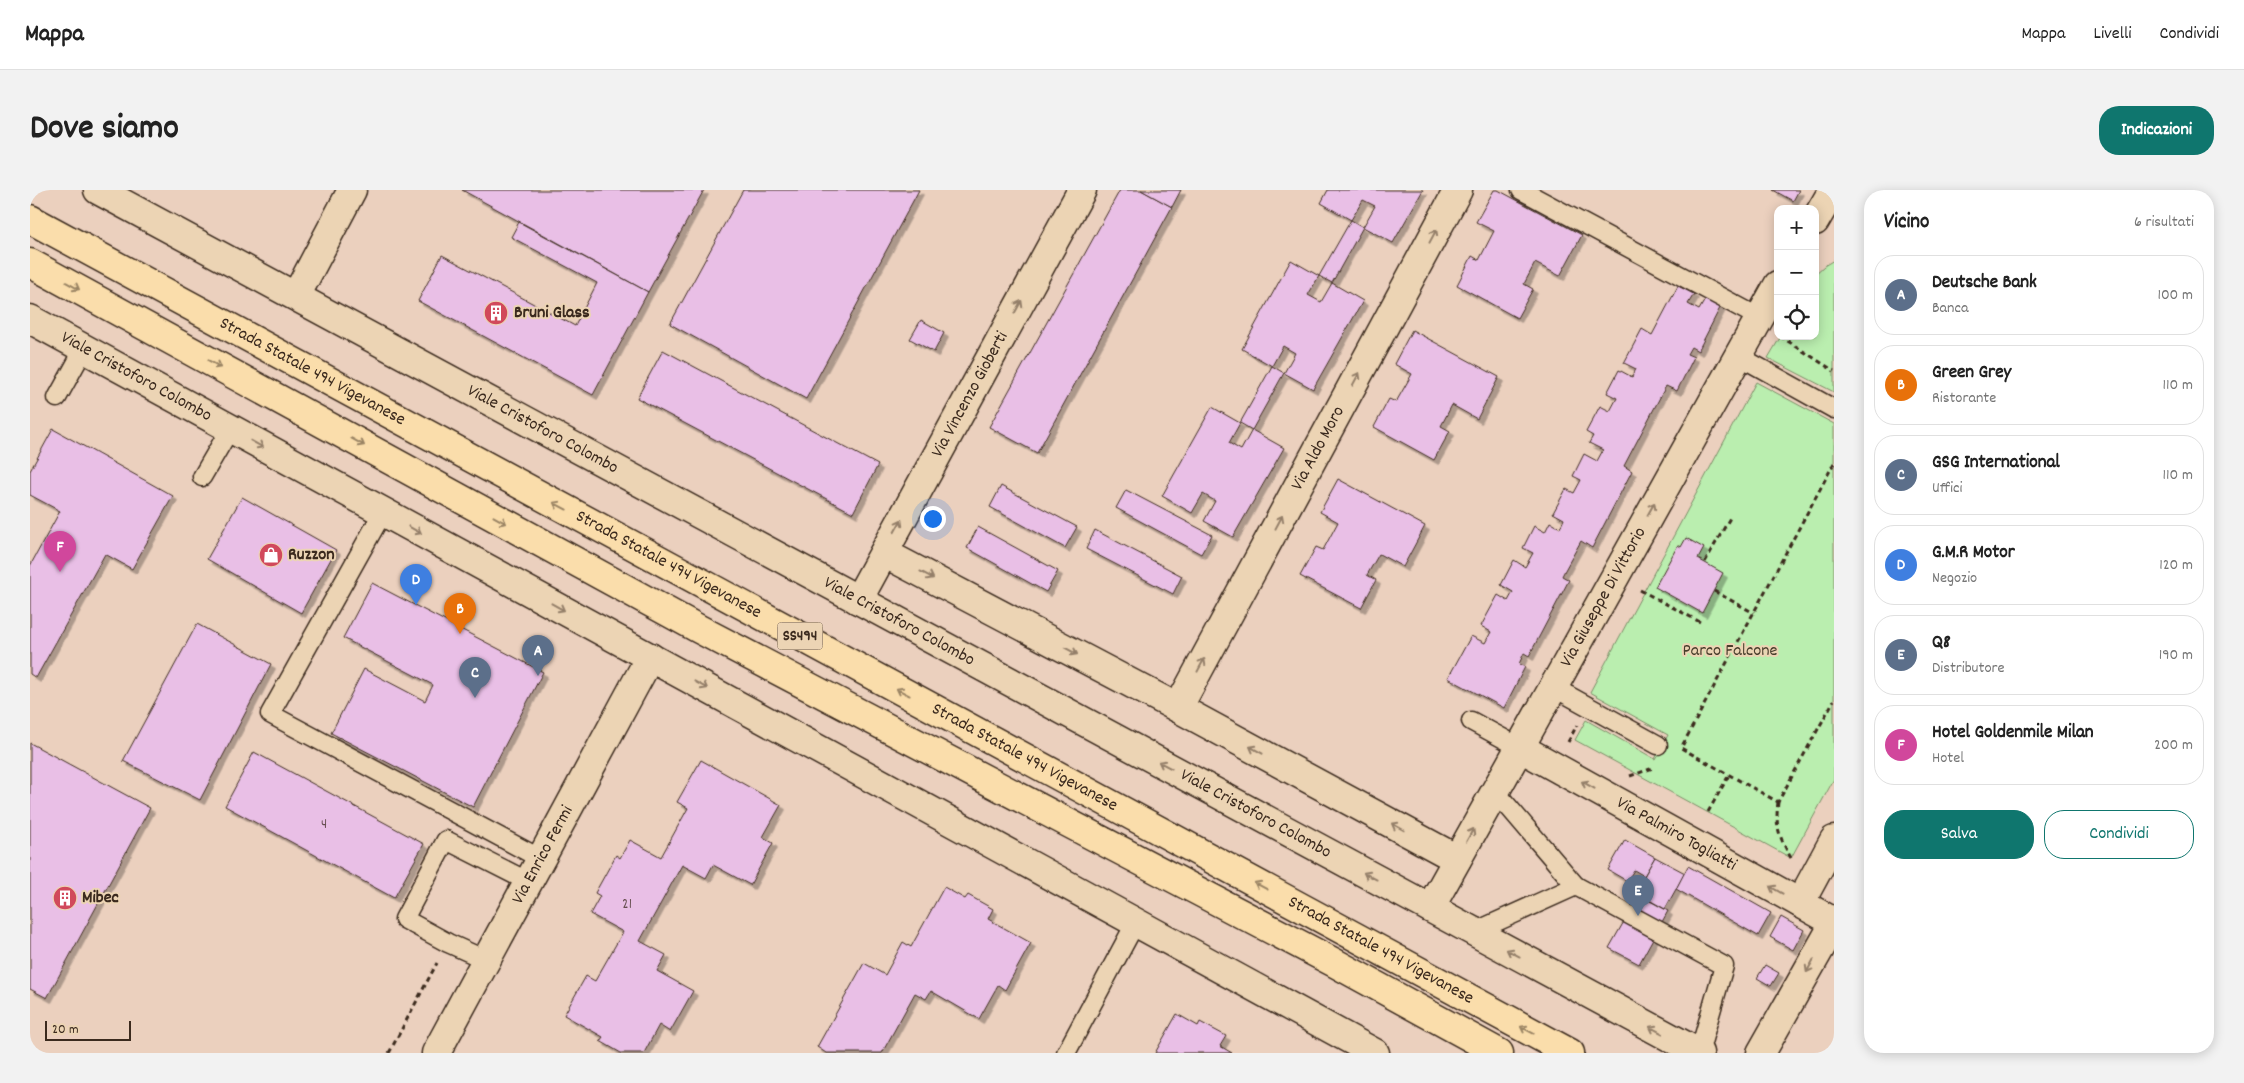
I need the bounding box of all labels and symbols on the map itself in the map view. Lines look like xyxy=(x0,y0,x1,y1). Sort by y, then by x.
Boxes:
one-way arrow xyxy=(1429,229,1438,244)
one-way arrow xyxy=(65,281,80,291)
building icon: Bruni Glass xyxy=(483,300,509,326)
one-way arrow xyxy=(1014,300,1023,315)
place label: Bruni Glass xyxy=(514,301,590,326)
street label: Strada Statale 494 Vigevanese xyxy=(215,311,410,432)
street label: Viale Cristoforo Colombo xyxy=(56,326,216,428)
street label: Via Vincenzo Gioberti xyxy=(926,327,1015,462)
one-way arrow xyxy=(208,359,223,369)
one-way arrow xyxy=(1352,372,1361,387)
street label: Viale Cristoforo Colombo xyxy=(462,379,623,481)
street label: Via Aldo Moro xyxy=(1285,402,1351,495)
one-way arrow xyxy=(350,437,365,447)
one-way arrow xyxy=(249,439,264,449)
one-way arrow xyxy=(552,501,567,511)
one-way arrow xyxy=(1647,503,1657,517)
street label: Strada Statale 494 Vigevanese xyxy=(571,504,766,625)
your location xyxy=(920,506,946,532)
one-way arrow xyxy=(493,515,508,525)
one-way arrow xyxy=(1274,515,1284,530)
one-way arrow xyxy=(894,520,904,534)
street label: Via Giuseppe Di Vittorio xyxy=(1554,523,1653,672)
one-way arrow xyxy=(407,525,422,535)
pin: F xyxy=(44,531,76,572)
shop icon: Ruzzon xyxy=(258,542,284,568)
place label: Ruzzon xyxy=(288,543,335,568)
pin: D xyxy=(400,564,432,605)
street label: Viale Cristoforo Colombo xyxy=(819,571,979,673)
one-way arrow xyxy=(919,571,934,581)
pin: B xyxy=(444,593,476,634)
one-way arrow xyxy=(550,603,565,612)
road number: SS494 xyxy=(778,622,822,650)
pin: A xyxy=(522,635,554,676)
park label: Parco Falcone xyxy=(1683,639,1778,664)
one-way arrow xyxy=(1063,647,1078,656)
pin: C xyxy=(459,657,491,698)
one-way arrow xyxy=(1197,658,1206,673)
one-way arrow xyxy=(693,680,708,690)
one-way arrow xyxy=(896,686,910,696)
street label: Strada Statale 494 Vigevanese xyxy=(927,697,1122,818)
one-way arrow xyxy=(1248,745,1263,755)
one-way arrow xyxy=(1158,760,1173,770)
street label: Viale Cristoforo Colombo xyxy=(1175,763,1336,865)
one-way arrow xyxy=(1581,780,1596,790)
street label: Via Palmiro Togliatti xyxy=(1612,791,1741,878)
street label: Via Enrico Fermi xyxy=(506,801,580,909)
house number: 4 xyxy=(321,814,327,836)
one-way arrow xyxy=(1391,822,1406,832)
one-way arrow xyxy=(1465,827,1475,842)
one-way arrow xyxy=(1363,870,1378,880)
pin: E xyxy=(1622,875,1654,916)
one-way arrow xyxy=(1254,880,1269,890)
one-way arrow xyxy=(1769,884,1784,894)
building icon: Mibec xyxy=(52,885,78,911)
place label: Mibec xyxy=(82,886,119,911)
street label: Strada Statale 494 Vigevanese xyxy=(1283,890,1478,1011)
house number: 21 xyxy=(622,894,632,916)
one-way arrow xyxy=(1505,948,1520,958)
one-way arrow xyxy=(1805,959,1815,974)
scale bar xyxy=(45,1018,131,1041)
one-way arrow xyxy=(1520,1025,1535,1034)
one-way arrow xyxy=(1649,1025,1664,1034)

